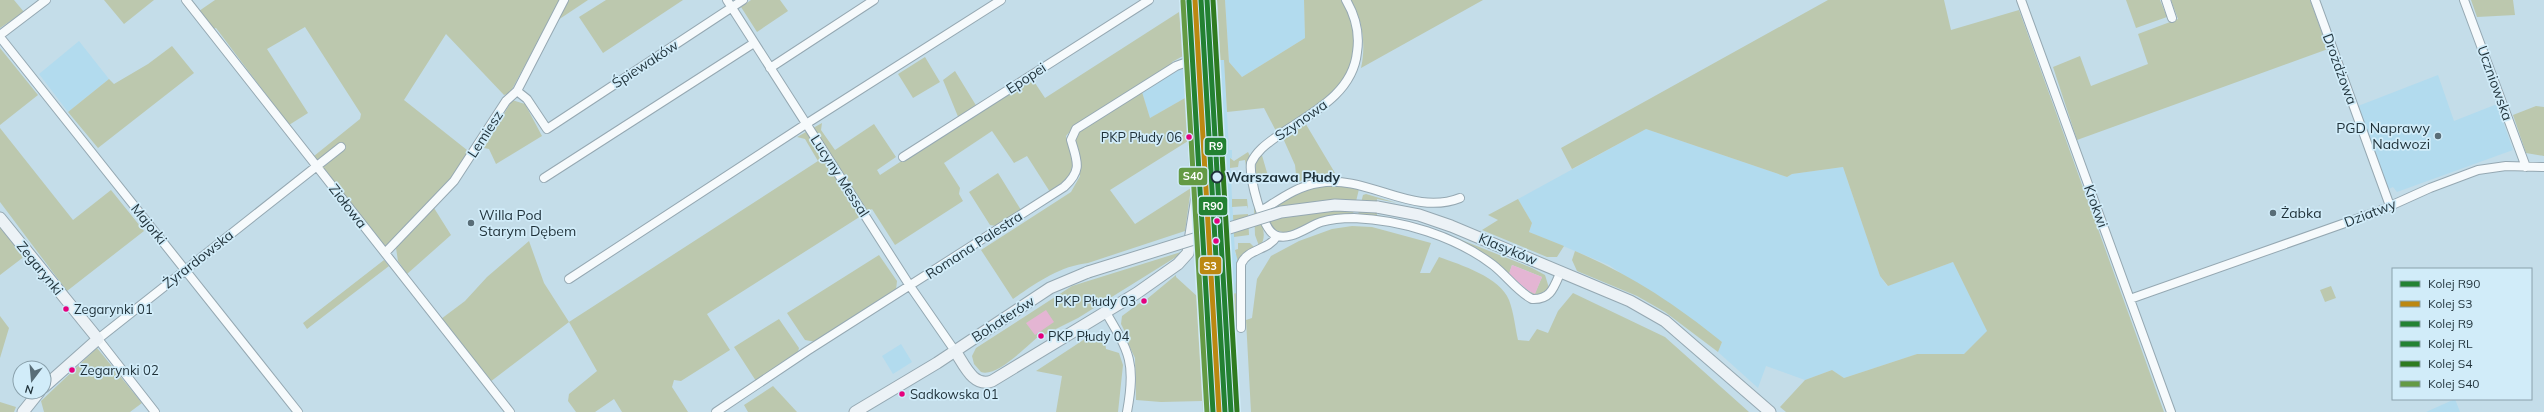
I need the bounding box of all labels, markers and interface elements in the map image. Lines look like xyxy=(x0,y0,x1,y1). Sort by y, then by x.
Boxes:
street label: Drożdżowa xyxy=(2319,31,2361,107)
street label: Śpiewaków xyxy=(608,36,682,92)
street label: Uczniowska xyxy=(2473,43,2517,123)
street label: Epopei xyxy=(1003,58,1049,98)
street label: Szynowa xyxy=(1271,95,1331,145)
street label: Lemiesz xyxy=(463,107,507,161)
place label: PGD Naprawy Nadwozi xyxy=(2336,119,2431,153)
place label: PKP Płudy 06 xyxy=(1101,129,1182,145)
street label: Lucyny Messal xyxy=(807,131,873,221)
marker: PGD Naprawy Nadwozi xyxy=(2433,131,2443,141)
marker: PKP Płudy 06 xyxy=(1184,132,1194,142)
line badge: R9 xyxy=(1204,137,1227,156)
text: R9 xyxy=(1209,139,1224,153)
line badge: S40 xyxy=(1178,167,1208,186)
place label: Warszawa Płudy xyxy=(1226,168,1341,186)
text: S40 xyxy=(1183,169,1204,183)
marker: Warszawa Płudy xyxy=(1210,170,1224,184)
street label: Ziołowa xyxy=(325,180,371,232)
street label: Krokwi xyxy=(2080,182,2112,230)
street label: Dziatwy xyxy=(2341,195,2399,231)
line badge: R90 xyxy=(1198,196,1228,216)
text: R90 xyxy=(1203,199,1224,213)
street label: Majorki xyxy=(127,200,171,248)
place label: Żabka xyxy=(2281,204,2322,222)
place label: Willa Pod Starym Dębem xyxy=(479,206,576,240)
street label: Romana Palestra xyxy=(922,207,1026,283)
marker: Żabka xyxy=(2268,208,2278,218)
unlabelled marker xyxy=(1212,216,1222,226)
marker: Willa Pod Starym Dębem xyxy=(466,218,476,228)
street label: Żyrardowska xyxy=(159,226,237,292)
street label: Klasyków xyxy=(1476,229,1540,269)
unlabelled marker xyxy=(1211,236,1221,246)
street label: Zegarynki xyxy=(13,237,67,299)
line badge: S3 xyxy=(1199,256,1222,275)
text: S3 xyxy=(1203,259,1217,273)
legend xyxy=(2392,268,2532,400)
text: Kolej R90 xyxy=(2428,276,2480,291)
street label: Bohaterów xyxy=(968,292,1038,346)
place label: PKP Płudy 03 xyxy=(1055,293,1136,309)
marker: PKP Płudy 03 xyxy=(1139,296,1149,306)
text: Kolej S3 xyxy=(2428,296,2472,311)
place label: Zegarynki 01 xyxy=(74,301,153,317)
marker: Zegarynki 01 xyxy=(61,304,71,314)
text: Kolej R9 xyxy=(2428,316,2473,331)
place label: PKP Płudy 04 xyxy=(1048,328,1130,344)
marker: PKP Płudy 04 xyxy=(1036,331,1046,341)
text: Kolej RL xyxy=(2428,336,2473,351)
text: Kolej S4 xyxy=(2428,356,2472,371)
north arrow xyxy=(12,360,52,400)
place label: Zegarynki 02 xyxy=(80,362,159,378)
marker: Zegarynki 02 xyxy=(67,365,77,375)
text: Kolej S40 xyxy=(2428,376,2480,391)
text: N xyxy=(23,382,35,397)
place label: Sadkowska 01 xyxy=(910,386,999,402)
marker: Sadkowska 01 xyxy=(897,389,907,399)

